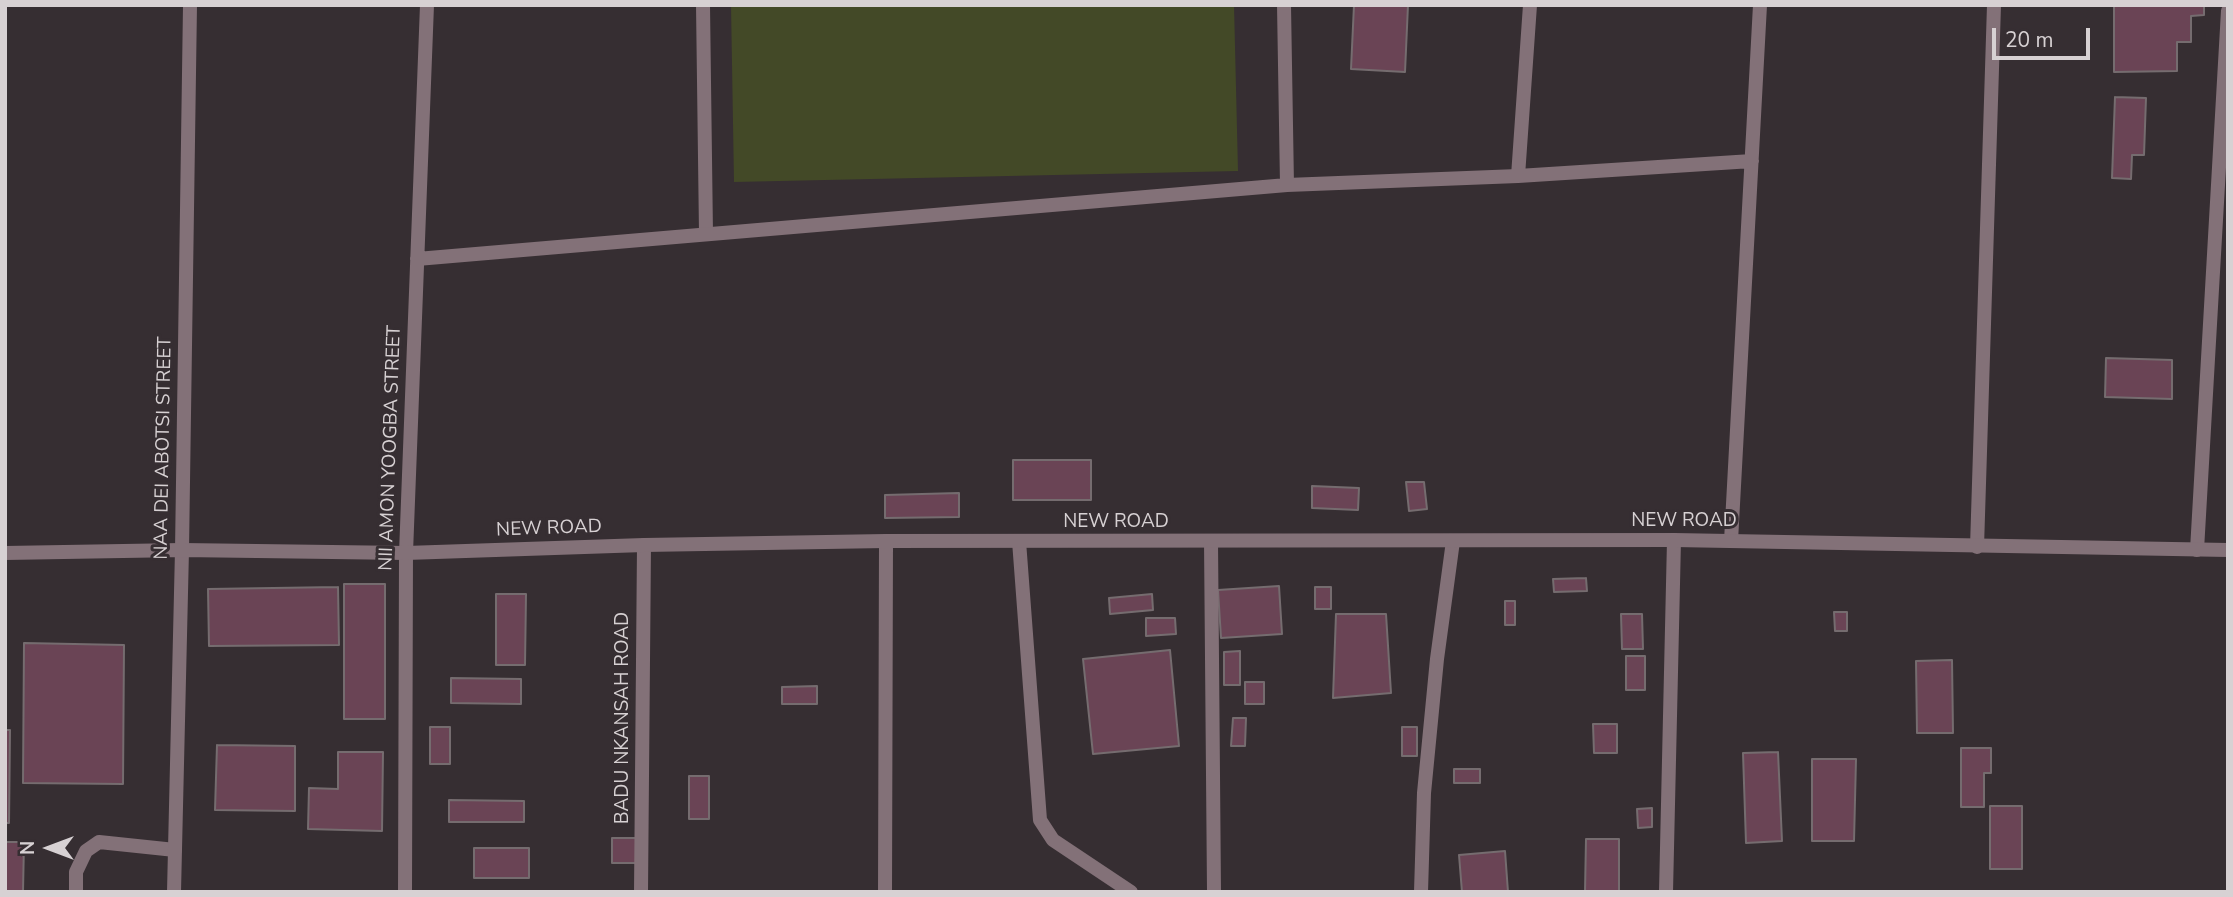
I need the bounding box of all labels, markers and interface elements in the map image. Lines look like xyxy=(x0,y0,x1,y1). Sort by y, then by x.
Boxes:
scale bar xyxy=(1995,14,2093,58)
text: 20 m xyxy=(2005,26,2054,54)
street label: NII AMON YOOGBA STREET xyxy=(375,325,407,571)
street label: NAA DEI ABOTSI STREET xyxy=(151,336,177,560)
street label: NEW ROAD xyxy=(1631,510,1737,532)
street label: NEW ROAD xyxy=(1063,511,1169,533)
street label: NEW ROAD xyxy=(496,516,602,542)
street label: BADU NKANSAH ROAD xyxy=(612,612,634,824)
north arrow xyxy=(14,813,84,883)
text: N xyxy=(15,841,41,855)

